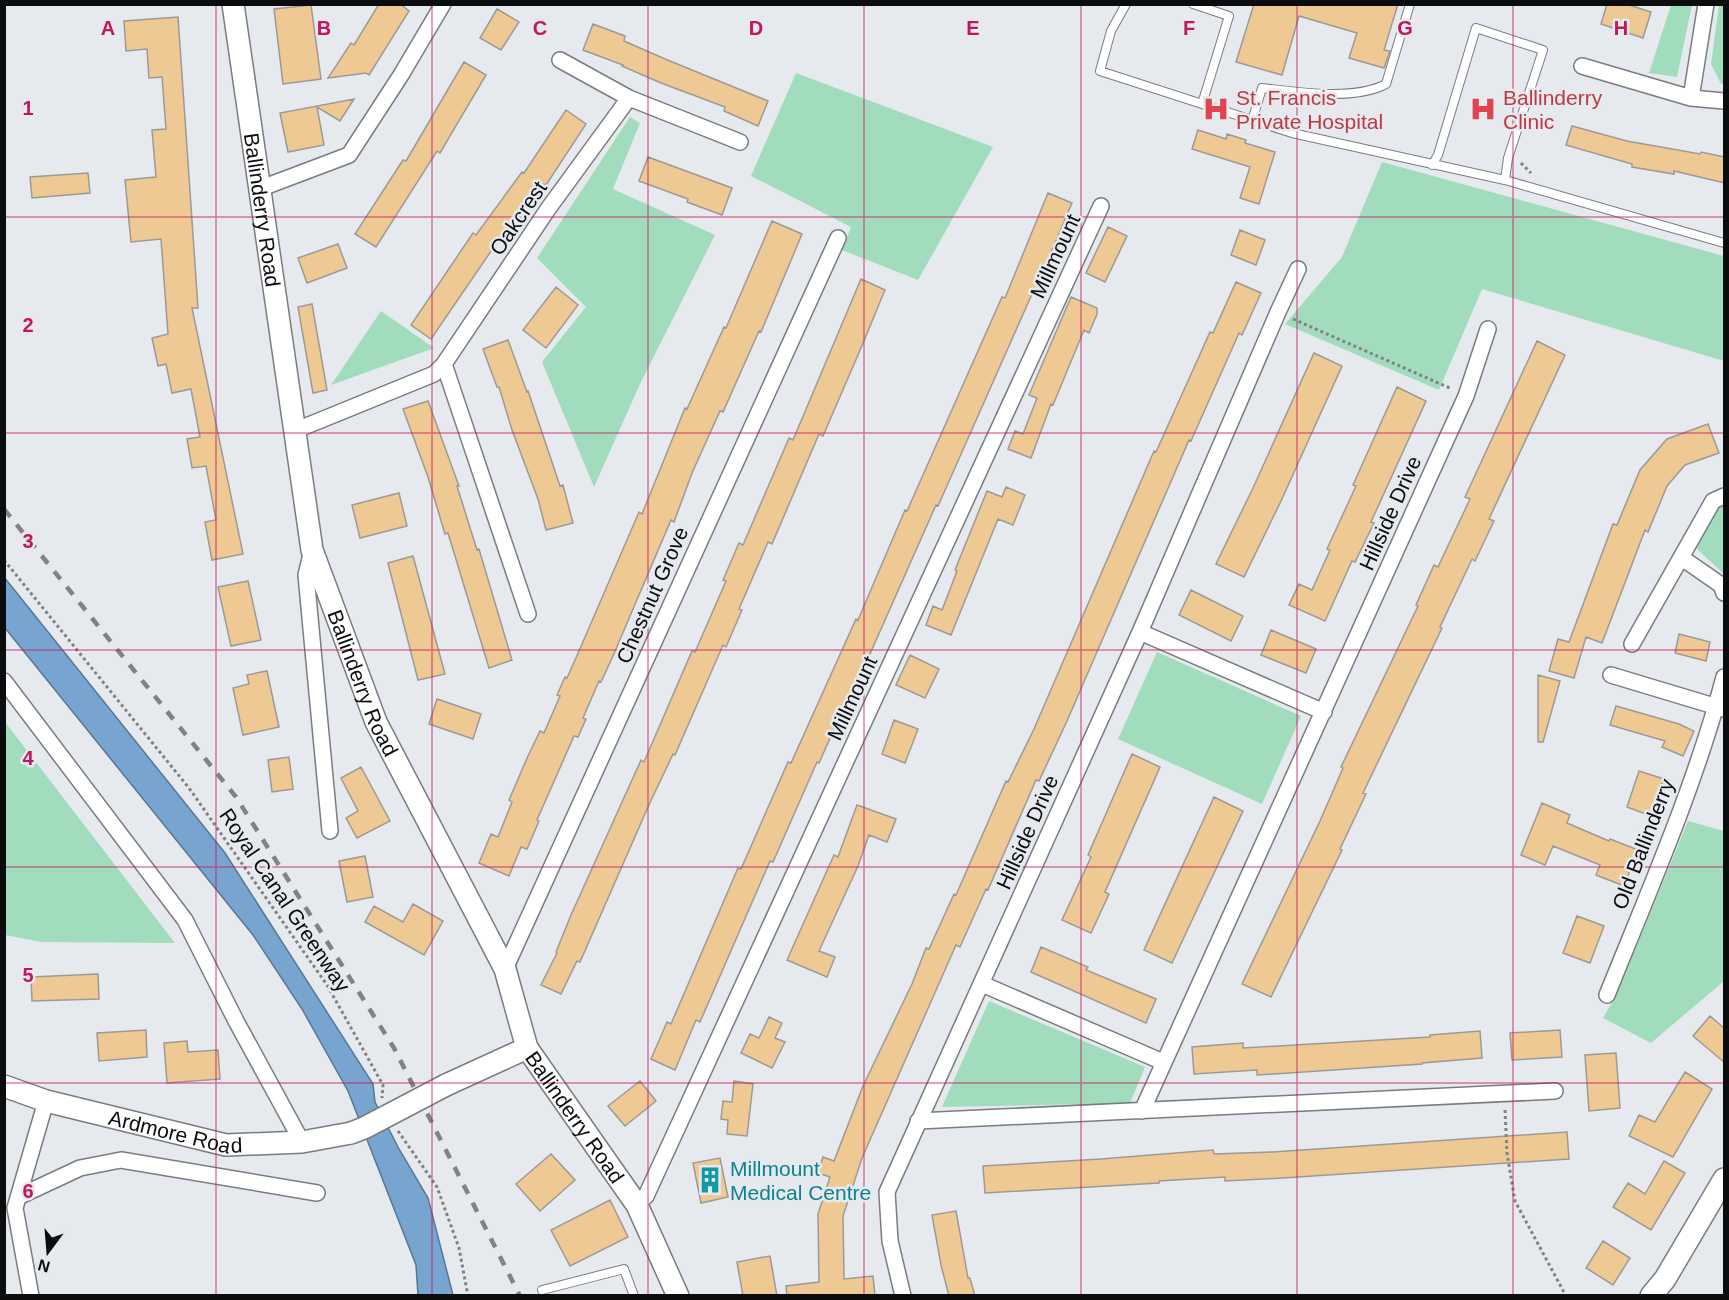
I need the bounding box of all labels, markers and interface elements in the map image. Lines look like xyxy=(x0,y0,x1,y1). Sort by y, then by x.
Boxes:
text: A xyxy=(101,17,115,39)
text: B xyxy=(317,17,331,39)
text: C xyxy=(533,17,547,39)
text: D xyxy=(749,17,763,39)
text: E xyxy=(966,17,980,39)
text: F xyxy=(1183,17,1195,39)
text: G xyxy=(1397,17,1413,39)
text: H xyxy=(1614,17,1628,39)
place label: St. Francis Private Hospital xyxy=(1236,86,1383,133)
place label: Ballinderry Clinic xyxy=(1503,86,1603,133)
hospital icon: St. Francis Private Hospital xyxy=(1201,94,1231,124)
hospital icon: Ballinderry Clinic xyxy=(1468,94,1498,124)
text: 1 xyxy=(22,97,34,119)
street label: Ballinderry Road xyxy=(240,131,285,288)
street label: Oakcrest xyxy=(485,177,551,259)
street label: Millmount xyxy=(1026,210,1084,302)
text: 2 xyxy=(22,314,34,336)
street label: Hillside Drive xyxy=(1355,452,1425,574)
street label: Chestnut Grove xyxy=(612,523,692,667)
text: 3 xyxy=(22,530,34,552)
street label: Ballinderry Road xyxy=(324,607,403,760)
street label: Millmount xyxy=(823,652,881,744)
text: 4 xyxy=(22,747,34,769)
street label: Hillside Drive xyxy=(992,771,1062,893)
street label: Old Ballinderry xyxy=(1608,775,1679,912)
street label: Royal Canal Greenway xyxy=(215,804,355,996)
text: 5 xyxy=(22,964,34,986)
street label: Ballinderry Road xyxy=(521,1047,629,1187)
street label: Ardmore Road xyxy=(106,1105,243,1157)
place label: Millmount Medical Centre xyxy=(730,1157,871,1204)
building icon: Millmount Medical Centre xyxy=(695,1165,725,1195)
text: 6 xyxy=(22,1180,34,1202)
north arrow xyxy=(18,1222,78,1282)
text: N xyxy=(36,1256,52,1276)

